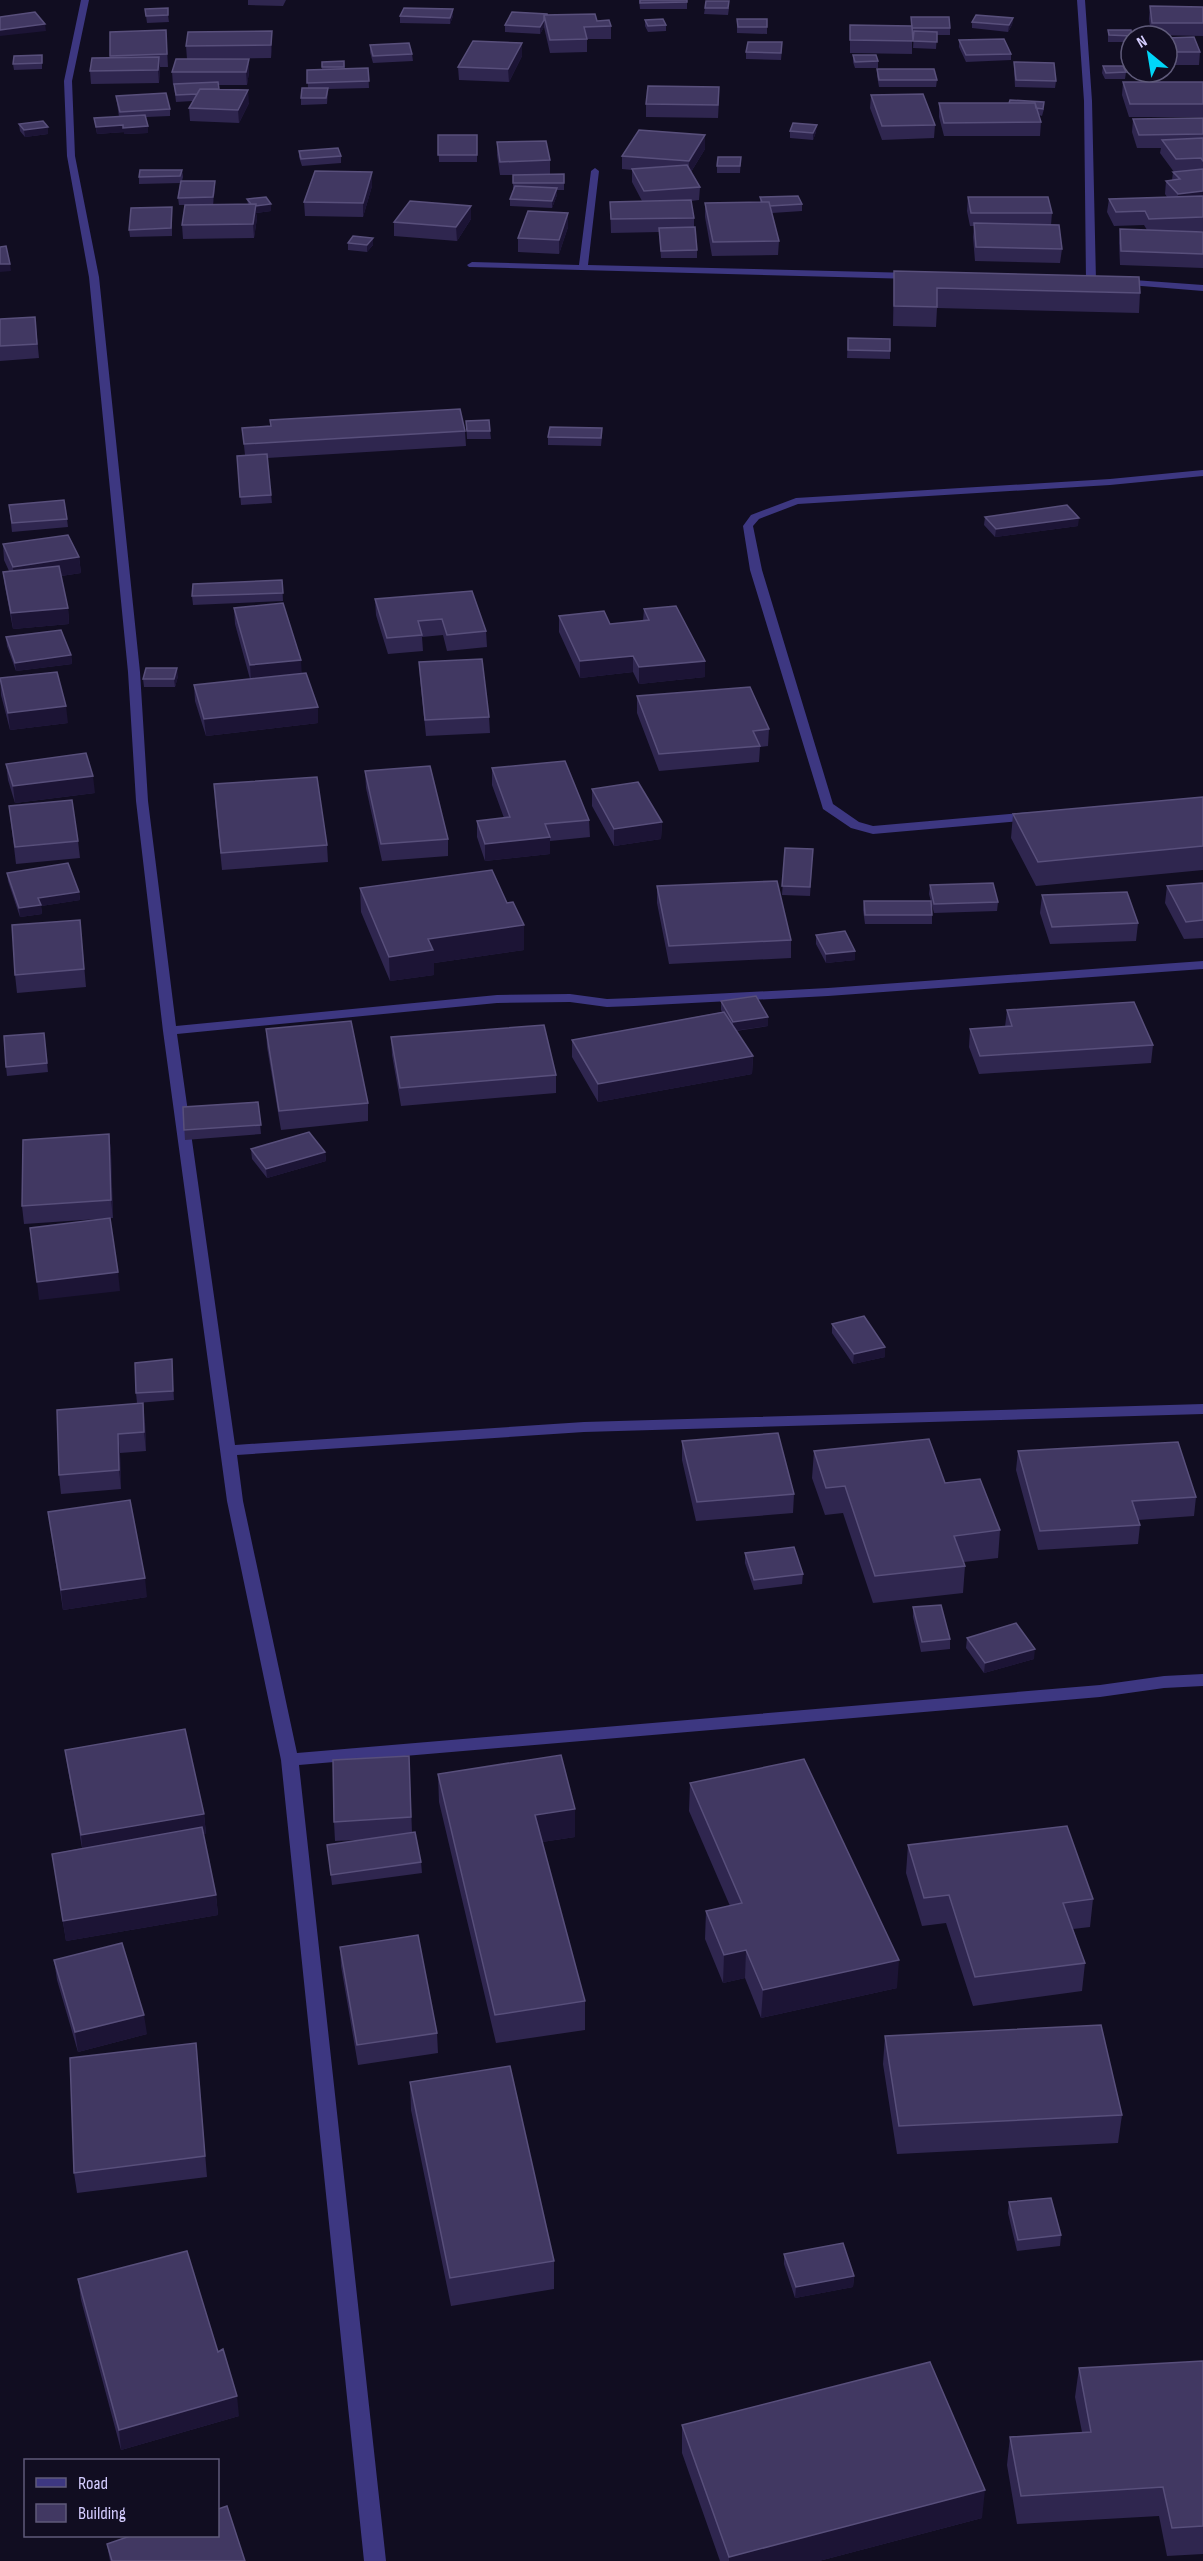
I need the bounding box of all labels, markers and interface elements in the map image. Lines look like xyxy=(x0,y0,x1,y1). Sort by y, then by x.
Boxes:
north arrow xyxy=(1119,24,1179,84)
text: N xyxy=(1134,32,1151,53)
legend xyxy=(24,2459,219,2537)
text: Road xyxy=(78,2473,108,2494)
text: Building xyxy=(78,2503,126,2524)

